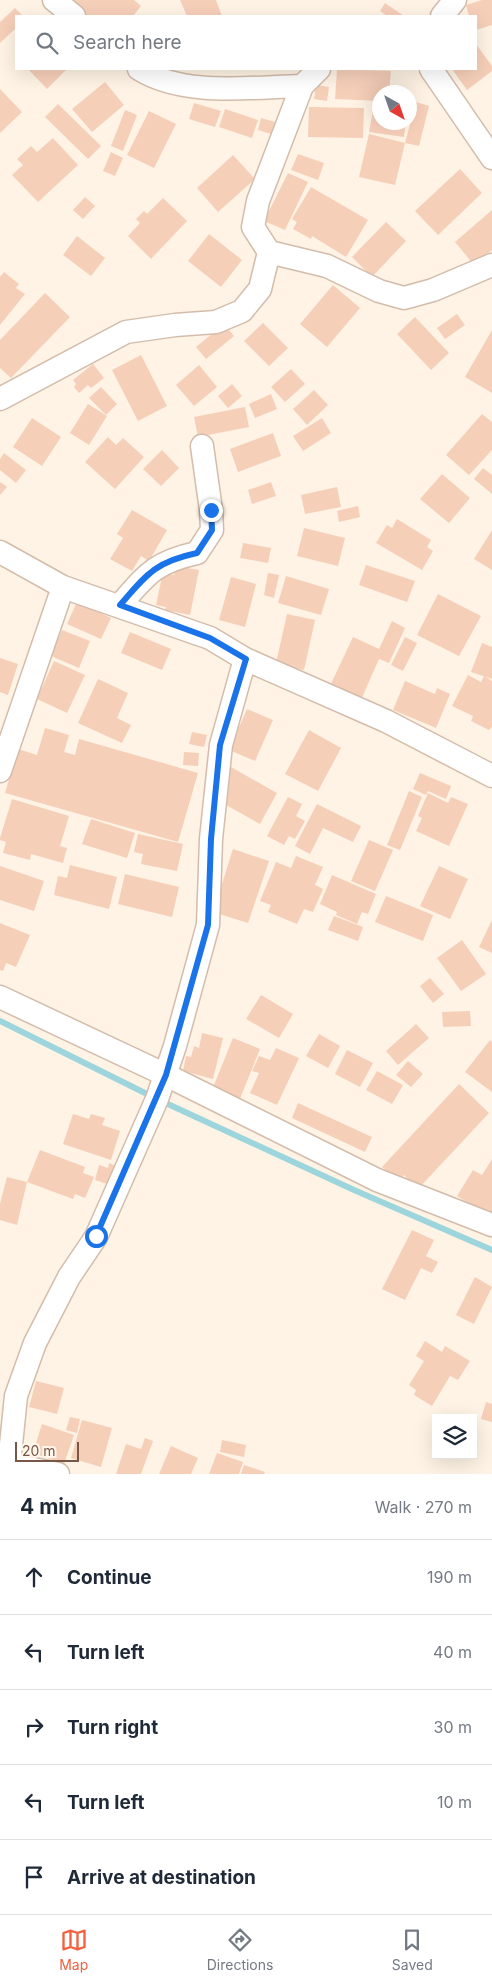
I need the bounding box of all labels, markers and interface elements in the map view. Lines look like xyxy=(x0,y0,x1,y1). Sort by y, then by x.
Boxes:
search box xyxy=(15,15,477,70)
icon: search xyxy=(33,29,61,57)
text: Search here xyxy=(73,31,182,54)
north arrow xyxy=(372,85,417,130)
route end xyxy=(200,499,223,522)
route start xyxy=(85,1225,108,1248)
map controls xyxy=(432,1414,477,1459)
button: layers xyxy=(432,1414,477,1459)
scale bar xyxy=(15,1439,79,1462)
text: 20 m xyxy=(22,1442,56,1459)
text: 4 min xyxy=(20,1494,77,1519)
text: Walk · 270 m xyxy=(375,1497,472,1517)
icon: ahead xyxy=(20,1563,48,1591)
text: Continue xyxy=(67,1566,152,1589)
text: 190 m xyxy=(427,1567,472,1587)
icon: left xyxy=(20,1638,48,1666)
text: Turn left xyxy=(67,1641,145,1664)
text: 40 m xyxy=(433,1642,472,1662)
icon: right xyxy=(20,1713,48,1741)
text: Turn right xyxy=(67,1716,158,1739)
text: 30 m xyxy=(434,1717,472,1737)
icon: left xyxy=(20,1788,48,1816)
text: Turn left xyxy=(67,1791,145,1814)
text: 10 m xyxy=(437,1792,472,1812)
icon: arrive xyxy=(20,1863,48,1891)
text: Arrive at destination xyxy=(67,1866,256,1889)
tab: Map xyxy=(59,1926,88,1973)
tab: Directions xyxy=(207,1926,273,1973)
tab: Saved xyxy=(392,1926,433,1973)

